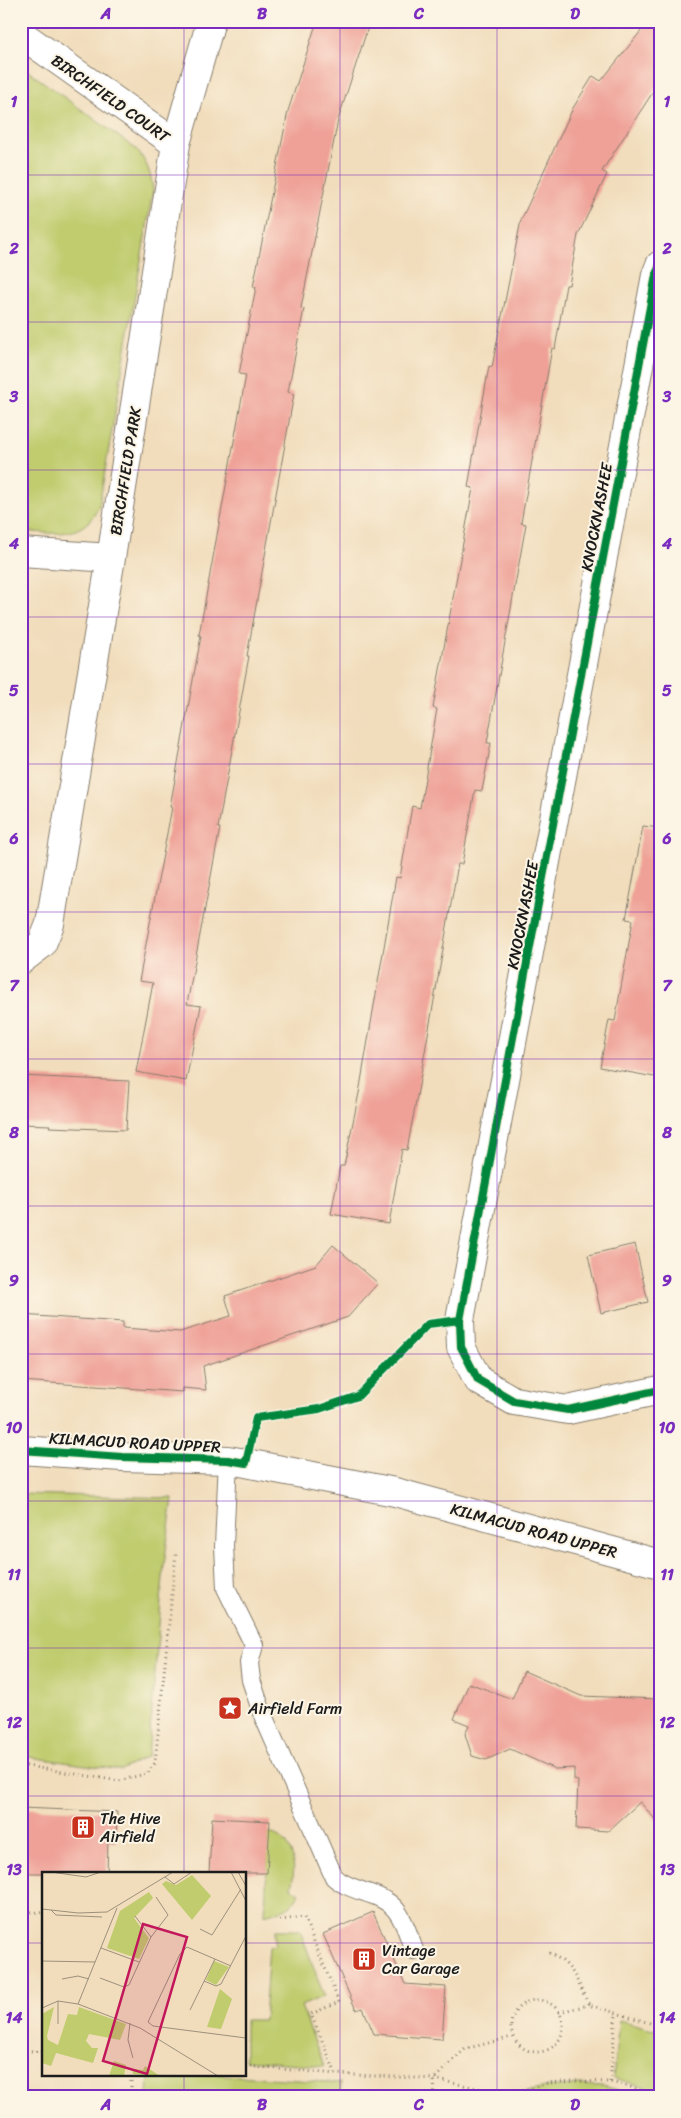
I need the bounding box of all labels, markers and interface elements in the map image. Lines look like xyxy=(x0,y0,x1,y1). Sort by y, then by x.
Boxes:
text: A xyxy=(100,0,111,28)
text: B xyxy=(257,0,268,28)
text: C xyxy=(413,0,425,28)
text: D xyxy=(570,0,580,28)
street label: BIRCHFIELD COURT xyxy=(45,46,177,151)
text: 1 xyxy=(11,87,18,116)
text: 1 xyxy=(664,87,671,116)
text: 2 xyxy=(8,234,19,263)
text: 2 xyxy=(661,234,672,263)
text: 3 xyxy=(9,382,19,411)
text: 3 xyxy=(662,382,672,411)
street label: BIRCHFIELD PARK xyxy=(101,403,150,537)
street label: KNOCKNASHEE xyxy=(572,459,621,574)
text: 4 xyxy=(8,529,19,558)
text: 4 xyxy=(661,529,672,558)
text: 5 xyxy=(9,676,19,705)
text: 5 xyxy=(662,676,672,705)
text: 6 xyxy=(8,824,19,853)
text: 6 xyxy=(661,824,672,853)
street label: KNOCKNASHEE xyxy=(498,857,547,972)
text: 7 xyxy=(9,971,20,1000)
text: 7 xyxy=(662,971,673,1000)
text: 8 xyxy=(8,1118,19,1147)
text: 8 xyxy=(661,1118,672,1147)
text: 9 xyxy=(9,1266,19,1295)
text: 9 xyxy=(662,1266,672,1295)
text: 10 xyxy=(6,1413,22,1442)
text: 10 xyxy=(659,1413,675,1442)
street label: KILMACUD ROAD UPPER xyxy=(48,1424,222,1461)
street label: KILMACUD ROAD UPPER xyxy=(447,1494,621,1567)
text: 11 xyxy=(7,1560,21,1589)
text: 11 xyxy=(660,1560,674,1589)
place label: Airfield Farm xyxy=(247,1694,342,1723)
place icon: Airfield Farm xyxy=(217,1695,243,1721)
text: 12 xyxy=(6,1708,23,1737)
text: 12 xyxy=(659,1708,676,1737)
place label: The Hive Airfield xyxy=(99,1804,161,1851)
building icon: The Hive Airfield xyxy=(70,1814,96,1840)
text: 13 xyxy=(6,1855,22,1884)
text: 13 xyxy=(659,1855,675,1884)
inset map xyxy=(42,1872,246,2076)
place label: Vintage Car Garage xyxy=(382,1936,460,1983)
building icon: Vintage Car Garage xyxy=(351,1946,377,1972)
text: 14 xyxy=(6,2003,22,2032)
text: 14 xyxy=(659,2003,675,2032)
text: A xyxy=(100,2090,111,2118)
text: B xyxy=(257,2090,268,2118)
text: C xyxy=(413,2090,425,2118)
text: D xyxy=(570,2090,580,2118)

